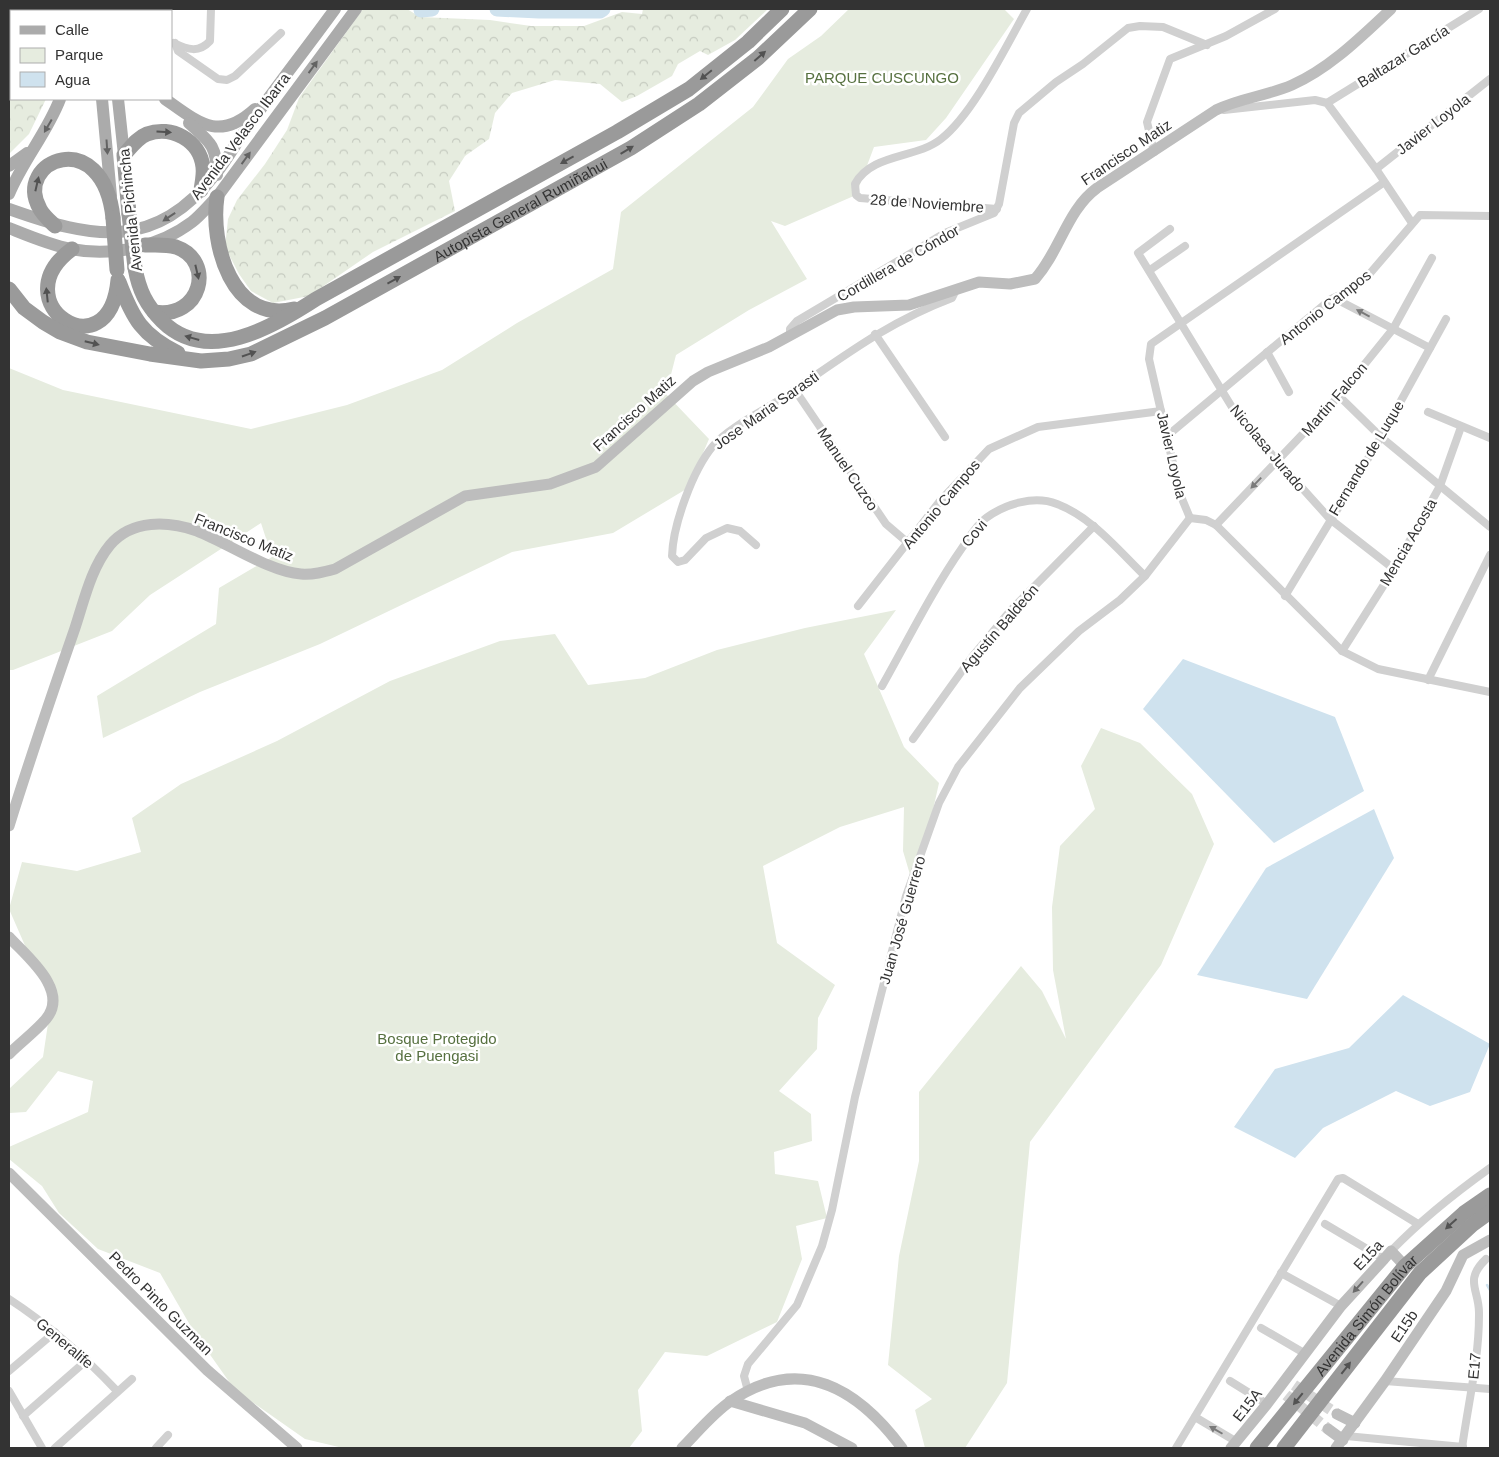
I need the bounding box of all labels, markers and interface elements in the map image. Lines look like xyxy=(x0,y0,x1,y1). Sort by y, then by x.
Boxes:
legend xyxy=(10,10,172,100)
text: Calle xyxy=(55,21,89,38)
street label: Baltazar García xyxy=(1354,21,1452,91)
text: Parque xyxy=(55,46,103,63)
one-way arrow xyxy=(753,50,765,62)
one-way arrow xyxy=(307,61,318,74)
street label: Avenida Velasco Ibarra xyxy=(187,69,294,203)
park label: PARQUE CUSCUNGO xyxy=(805,69,959,86)
one-way arrow xyxy=(699,70,712,81)
text: Agua xyxy=(55,71,91,88)
street label: Javier Loyola xyxy=(1393,90,1474,158)
street label: Francisco Matiz xyxy=(1078,116,1174,188)
one-way arrow xyxy=(43,119,52,132)
one-way arrow xyxy=(157,129,173,137)
one-way arrow xyxy=(103,140,111,156)
one-way arrow xyxy=(621,145,634,154)
street label: Avenida Pichincha xyxy=(115,147,145,272)
one-way arrow xyxy=(241,151,251,165)
street label: Autopista General Rumiñahui xyxy=(430,155,610,265)
one-way arrow xyxy=(560,156,574,164)
one-way arrow xyxy=(34,176,42,192)
street label: 28 de Noviembre xyxy=(869,191,985,215)
one-way arrow xyxy=(162,212,176,222)
street label: Cordillera de Cóndor xyxy=(834,221,962,305)
one-way arrow xyxy=(193,265,201,280)
street label: Antonio Campos xyxy=(1276,266,1374,348)
one-way arrow xyxy=(386,276,401,284)
one-way arrow xyxy=(42,286,50,302)
one-way arrow xyxy=(1356,309,1371,317)
one-way arrow xyxy=(184,333,199,341)
one-way arrow xyxy=(84,339,99,347)
one-way arrow xyxy=(242,350,257,358)
street label: Martin Falcon xyxy=(1298,359,1370,439)
street label: Jose Maria Sarasti xyxy=(710,367,822,453)
street label: Francisco Matiz xyxy=(589,372,679,454)
street label: Fernando de Luque xyxy=(1325,397,1407,519)
street label: Nicolasa Jurado xyxy=(1227,401,1309,495)
street label: Javier Loyola xyxy=(1154,410,1190,501)
street label: Manuel Cuzco xyxy=(814,424,882,514)
street label: Antonio Campos xyxy=(899,456,983,552)
one-way arrow xyxy=(1250,477,1262,489)
street label: Mencia Acosta xyxy=(1376,495,1440,588)
street label: Francisco Matiz xyxy=(192,509,296,565)
street label: Covi xyxy=(958,516,990,550)
street label: Agustín Baldeón xyxy=(956,581,1042,675)
street label: Juan José Guerrero xyxy=(876,854,928,986)
park label: Bosque Protegido de Puengasi xyxy=(377,1030,497,1064)
one-way arrow xyxy=(1446,1218,1458,1230)
street label: E15a xyxy=(1350,1236,1387,1274)
street label: Pedro Pinto Guzman xyxy=(106,1248,216,1358)
street label: Avenida Simón Bolívar xyxy=(1311,1251,1421,1379)
one-way arrow xyxy=(1352,1281,1364,1293)
street label: E15b xyxy=(1387,1307,1421,1345)
street label: Generalife xyxy=(33,1314,97,1372)
street label: E17 xyxy=(1464,1352,1484,1380)
one-way arrow xyxy=(1341,1362,1352,1375)
street label: E15A xyxy=(1229,1385,1265,1425)
one-way arrow xyxy=(1293,1392,1304,1405)
one-way arrow xyxy=(1209,1425,1223,1434)

